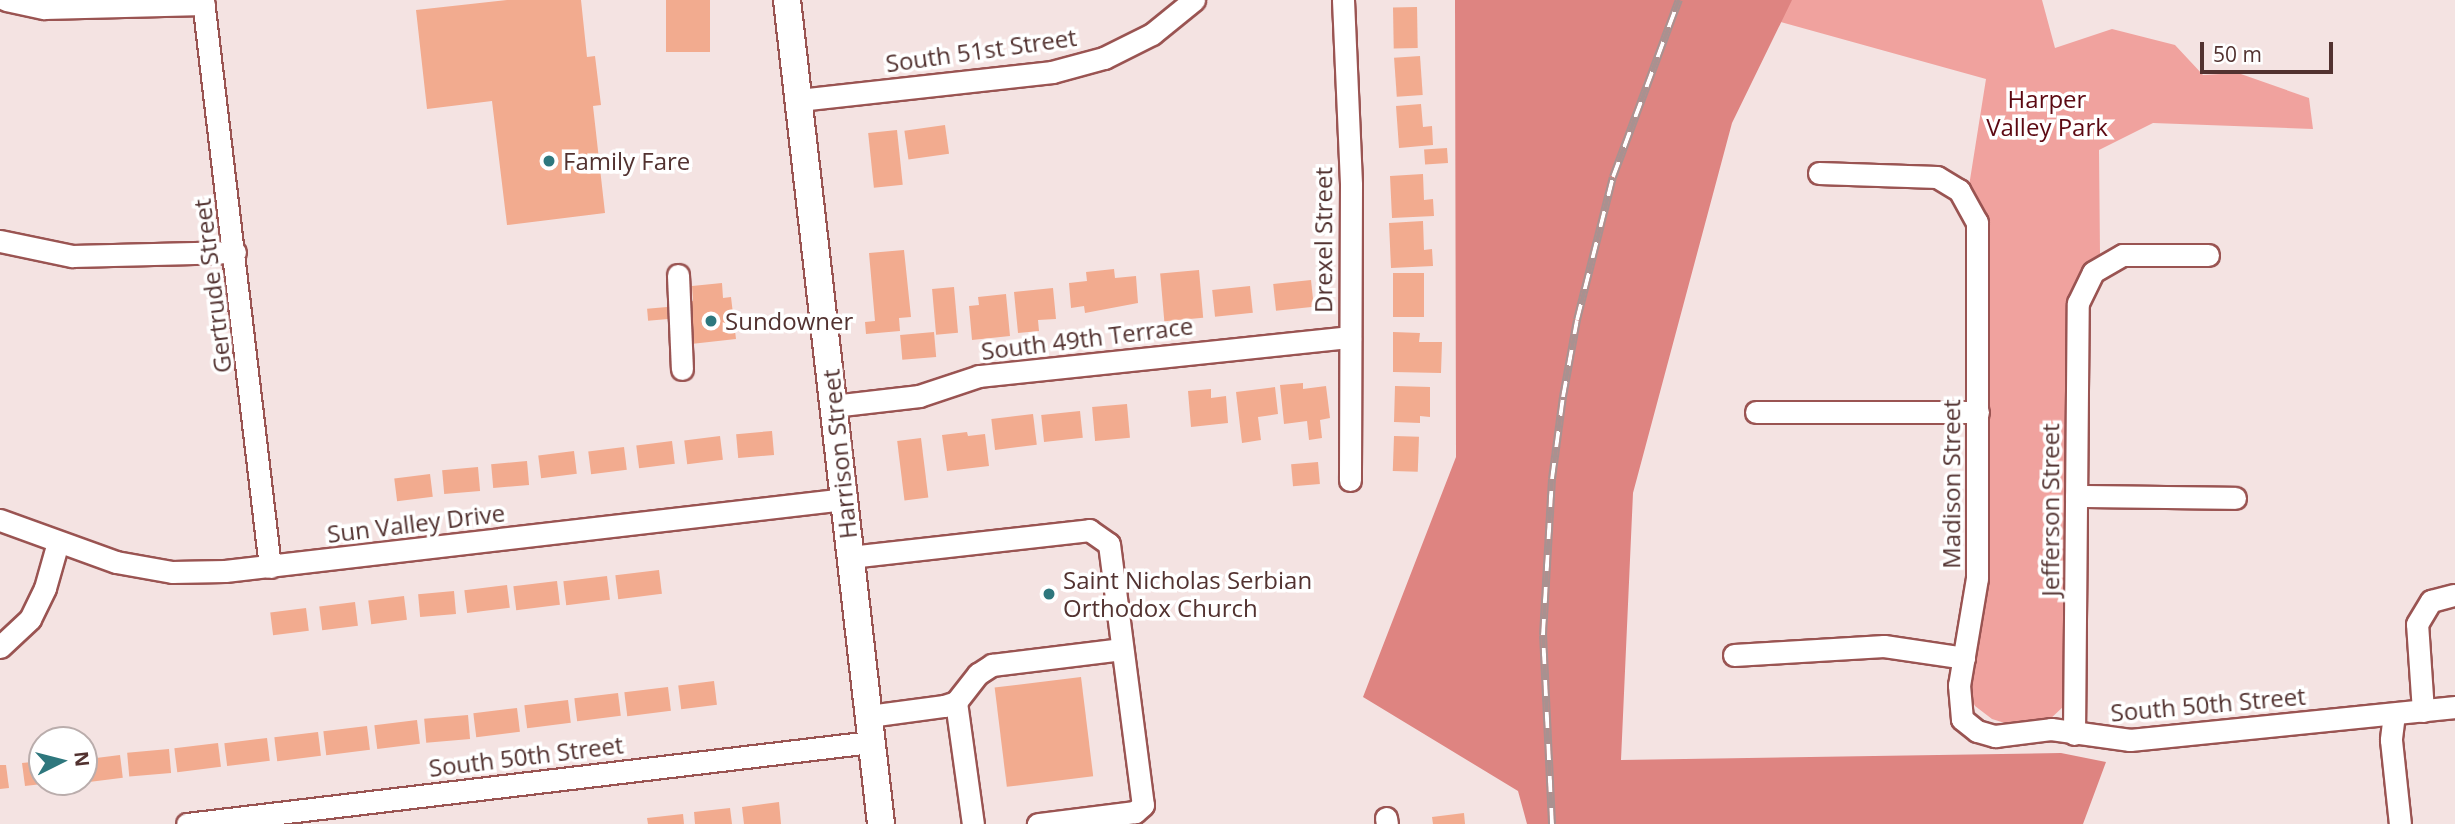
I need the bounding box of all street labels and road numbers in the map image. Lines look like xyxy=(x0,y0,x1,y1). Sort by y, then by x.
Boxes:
street label: South 51st Street xyxy=(884,22,1078,78)
street label: Drexel Street xyxy=(1309,167,1337,313)
street label: Gertrude Street xyxy=(187,197,237,375)
street label: South 49th Terrace xyxy=(979,311,1195,365)
street label: Harrison Street xyxy=(816,368,862,540)
street label: Madison Street xyxy=(1937,399,1965,569)
street label: Jefferson Street xyxy=(2036,423,2064,597)
street label: Sun Valley Drive xyxy=(325,498,507,548)
street label: South 50th Street xyxy=(2109,681,2307,727)
street label: South 50th Street xyxy=(427,730,625,782)

